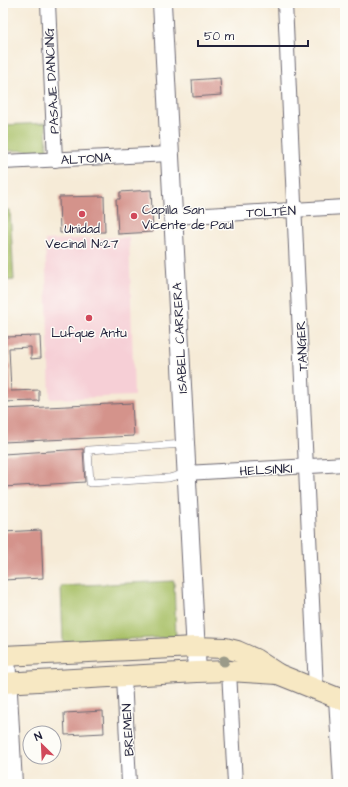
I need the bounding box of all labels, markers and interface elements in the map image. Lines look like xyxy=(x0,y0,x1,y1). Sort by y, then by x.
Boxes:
scale bar xyxy=(198,22,308,48)
street label: PASAJE DANCING xyxy=(40,27,64,135)
text: 50 m xyxy=(204,28,235,45)
street label: ALTONA xyxy=(60,149,112,169)
place label: Capilla San Vicente de Paul xyxy=(142,201,234,234)
street label: TOLTÉN xyxy=(246,202,296,222)
marker: Unidad Vecinal Nº27 xyxy=(77,209,87,219)
marker: Capilla San Vicente de Paul xyxy=(129,211,139,221)
place label: Unidad Vecinal Nº27 xyxy=(46,220,118,253)
street label: ISABEL CARRERA xyxy=(168,281,192,394)
marker: Lufque Antu xyxy=(84,313,94,323)
street label: TANGER xyxy=(292,320,312,372)
place label: Lufque Antu xyxy=(51,324,127,342)
street label: HELSINKI xyxy=(239,460,293,480)
street label: BREMEN xyxy=(118,703,138,757)
north arrow xyxy=(22,725,62,765)
text: N xyxy=(32,728,44,745)

